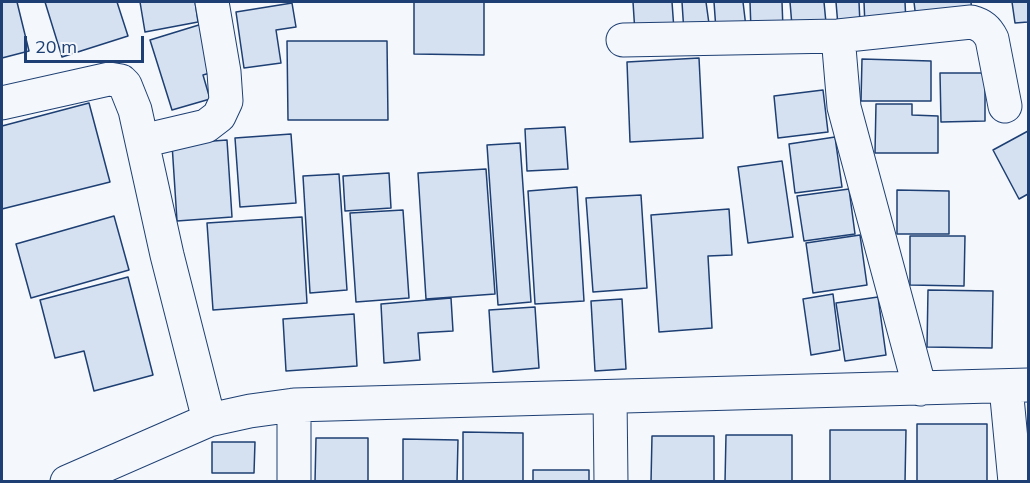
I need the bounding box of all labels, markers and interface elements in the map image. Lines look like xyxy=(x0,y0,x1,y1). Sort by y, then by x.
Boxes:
scale bar xyxy=(27,24,147,62)
text: 20 m xyxy=(35,35,77,58)

